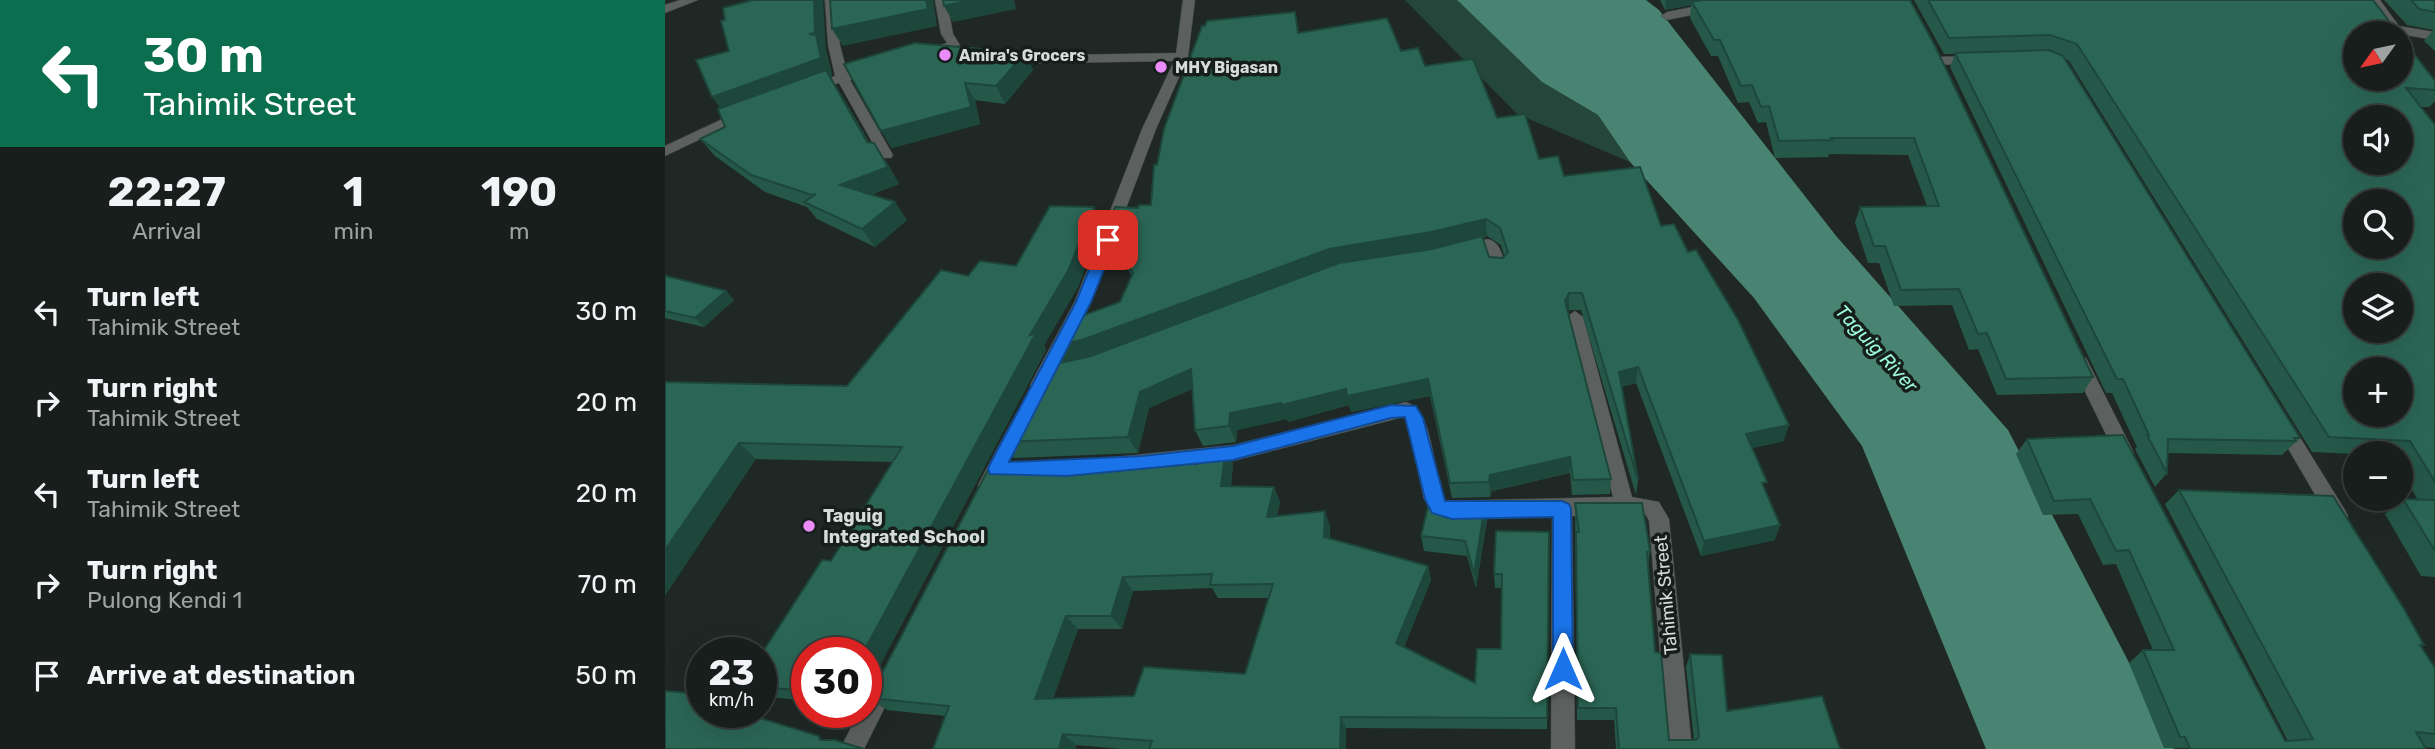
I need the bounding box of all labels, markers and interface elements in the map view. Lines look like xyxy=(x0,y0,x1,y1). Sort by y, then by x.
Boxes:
north arrow xyxy=(2343,21,2413,91)
map controls xyxy=(2343,21,2413,511)
text: 30 m xyxy=(143,26,264,84)
icon: left xyxy=(28,28,119,119)
place label: Amira's Grocers xyxy=(959,46,1085,65)
marker: Amira's Grocers xyxy=(937,47,953,63)
place label: MHY Bigasan xyxy=(1175,58,1278,77)
marker: MHY Bigasan xyxy=(1153,59,1169,75)
text: Tahimik Street xyxy=(143,85,356,123)
button: sound xyxy=(2343,105,2413,175)
text: 22:27 xyxy=(108,167,226,217)
text: 1 xyxy=(343,167,364,217)
text: 190 xyxy=(481,167,557,217)
button: search xyxy=(2343,189,2413,259)
pin xyxy=(1078,210,1138,270)
text: Arrival xyxy=(132,217,201,245)
text: min xyxy=(333,217,373,245)
text: m xyxy=(509,217,529,245)
icon: arrive xyxy=(1089,221,1127,259)
button: layers xyxy=(2343,273,2413,343)
text: Turn left xyxy=(87,282,199,313)
icon: left xyxy=(28,293,66,331)
text: 30 m xyxy=(575,296,637,327)
water label: Taguig River xyxy=(1831,300,1923,397)
text: Tahimik Street xyxy=(87,313,240,341)
button: + xyxy=(2343,357,2413,427)
text: Turn right xyxy=(87,373,217,404)
icon: right xyxy=(28,384,66,422)
text: 20 m xyxy=(576,387,637,418)
text: Tahimik Street xyxy=(87,404,240,432)
button: − xyxy=(2343,441,2413,511)
text: Turn left xyxy=(87,464,199,495)
icon: left xyxy=(28,475,66,513)
text: 20 m xyxy=(576,478,637,509)
text: Tahimik Street xyxy=(87,495,240,523)
place label: Taguig Integrated School xyxy=(823,505,985,548)
marker: Taguig Integrated School xyxy=(801,518,817,534)
street label: Tahimik Street xyxy=(1650,534,1682,656)
text: Turn right xyxy=(87,555,217,586)
icon: right xyxy=(28,566,66,604)
text: 70 m xyxy=(578,569,637,600)
text: Pulong Kendi 1 xyxy=(87,586,242,614)
position arrow xyxy=(1526,632,1600,706)
speed limit sign: 30 xyxy=(791,637,882,728)
text: 23 xyxy=(709,652,754,694)
icon: arrive xyxy=(28,657,66,695)
text: Arrive at destination xyxy=(87,660,355,691)
text: 50 m xyxy=(576,660,637,691)
text: km/h xyxy=(709,689,754,711)

